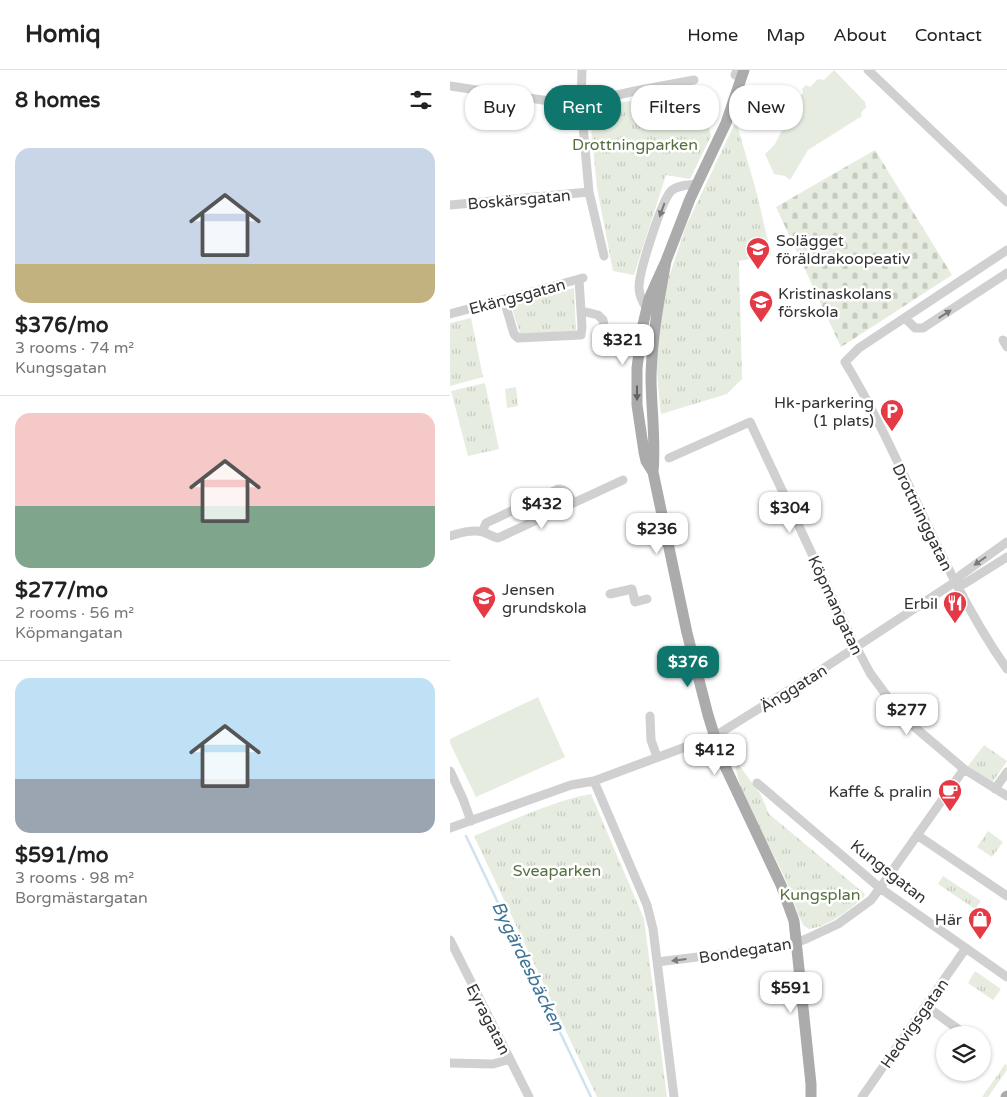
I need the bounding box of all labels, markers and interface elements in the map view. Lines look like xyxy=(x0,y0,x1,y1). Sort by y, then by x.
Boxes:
text: Homiq xyxy=(25,20,101,49)
text: Home xyxy=(687,24,738,46)
text: Map xyxy=(766,24,805,46)
text: About xyxy=(833,24,887,46)
text: Contact xyxy=(915,24,982,46)
chip: Buy xyxy=(465,85,534,130)
chip: Rent xyxy=(544,85,621,130)
chip: Filters xyxy=(631,85,719,130)
chip: New xyxy=(729,85,803,130)
icon: filters xyxy=(407,86,435,114)
text: 8 homes xyxy=(15,88,100,113)
park label: Drottningparken xyxy=(572,135,698,155)
icon: home xyxy=(180,180,270,270)
street label: Boskärsgatan xyxy=(467,186,572,214)
one-way arrow xyxy=(658,203,665,218)
place label: Solägget föräldrakoopeativ xyxy=(776,231,911,269)
school or university icon: Solägget föräldrakoopeativ xyxy=(745,236,771,270)
street label: Ekängsgatan xyxy=(467,274,568,319)
place label: Kristinaskolans förskola xyxy=(778,284,892,322)
school or university icon: Kristinaskolans förskola xyxy=(748,289,774,323)
one-way arrow xyxy=(938,309,951,319)
text: $376/mo xyxy=(15,313,109,338)
pin: $321 xyxy=(593,324,653,366)
text: $321 xyxy=(603,330,643,350)
text: 3 rooms · 74 m² xyxy=(15,338,134,358)
text: Kungsgatan xyxy=(15,358,107,378)
one-way arrow xyxy=(633,385,641,401)
place label: Hk-parkering (1 plats) xyxy=(774,393,874,431)
parking icon: Hk-parkering (1 plats) xyxy=(879,398,905,432)
icon: home xyxy=(180,446,270,536)
street label: Drottninggatan xyxy=(887,460,957,574)
pin: $432 xyxy=(512,488,572,530)
pin: $304 xyxy=(760,492,820,534)
text: $432 xyxy=(522,494,562,514)
text: $304 xyxy=(770,498,810,518)
pin: $236 xyxy=(627,512,687,555)
text: $236 xyxy=(637,519,677,539)
street label: Köpmangatan xyxy=(803,552,867,658)
one-way arrow xyxy=(973,556,987,566)
text: $277/mo xyxy=(15,578,108,603)
place label: Jensen grundskola xyxy=(502,580,587,618)
school or university icon: Jensen grundskola xyxy=(471,585,497,619)
restaurant icon: Erbil xyxy=(942,590,968,624)
place label: Erbil xyxy=(904,594,938,614)
text: 2 rooms · 56 m² xyxy=(15,603,134,623)
text: Köpmangatan xyxy=(15,623,123,643)
pin: $376 xyxy=(658,646,718,688)
text: $376 xyxy=(668,652,708,672)
street label: Änggatan xyxy=(756,660,831,717)
pin: $277 xyxy=(877,694,937,736)
text: $277 xyxy=(887,700,927,720)
icon: home xyxy=(180,711,270,801)
pin: $412 xyxy=(685,734,745,776)
text: $412 xyxy=(695,740,735,760)
cafe icon: Kaffe & pralin xyxy=(937,778,963,812)
place label: Kaffe & pralin xyxy=(829,782,932,802)
street label: Kungsgatan xyxy=(846,836,931,908)
text: $591/mo xyxy=(15,843,109,868)
park label: Sveaparken xyxy=(513,861,601,881)
text: 3 rooms · 98 m² xyxy=(15,868,134,888)
park label: Kungsplan xyxy=(780,885,860,905)
text: Borgmästargatan xyxy=(15,888,148,908)
water label: Bygärdesbäcken xyxy=(487,897,569,1036)
shop icon: Här xyxy=(967,906,993,940)
place label: Här xyxy=(935,910,963,930)
street label: Bondegatan xyxy=(697,934,793,968)
one-way arrow xyxy=(671,956,687,964)
pin: $591 xyxy=(761,972,821,1014)
street label: Hedvigsgatan xyxy=(877,975,953,1072)
text: $591 xyxy=(771,978,811,998)
street label: Eyragatan xyxy=(462,980,515,1058)
map controls xyxy=(936,1026,991,1081)
button: layers xyxy=(936,1026,991,1081)

